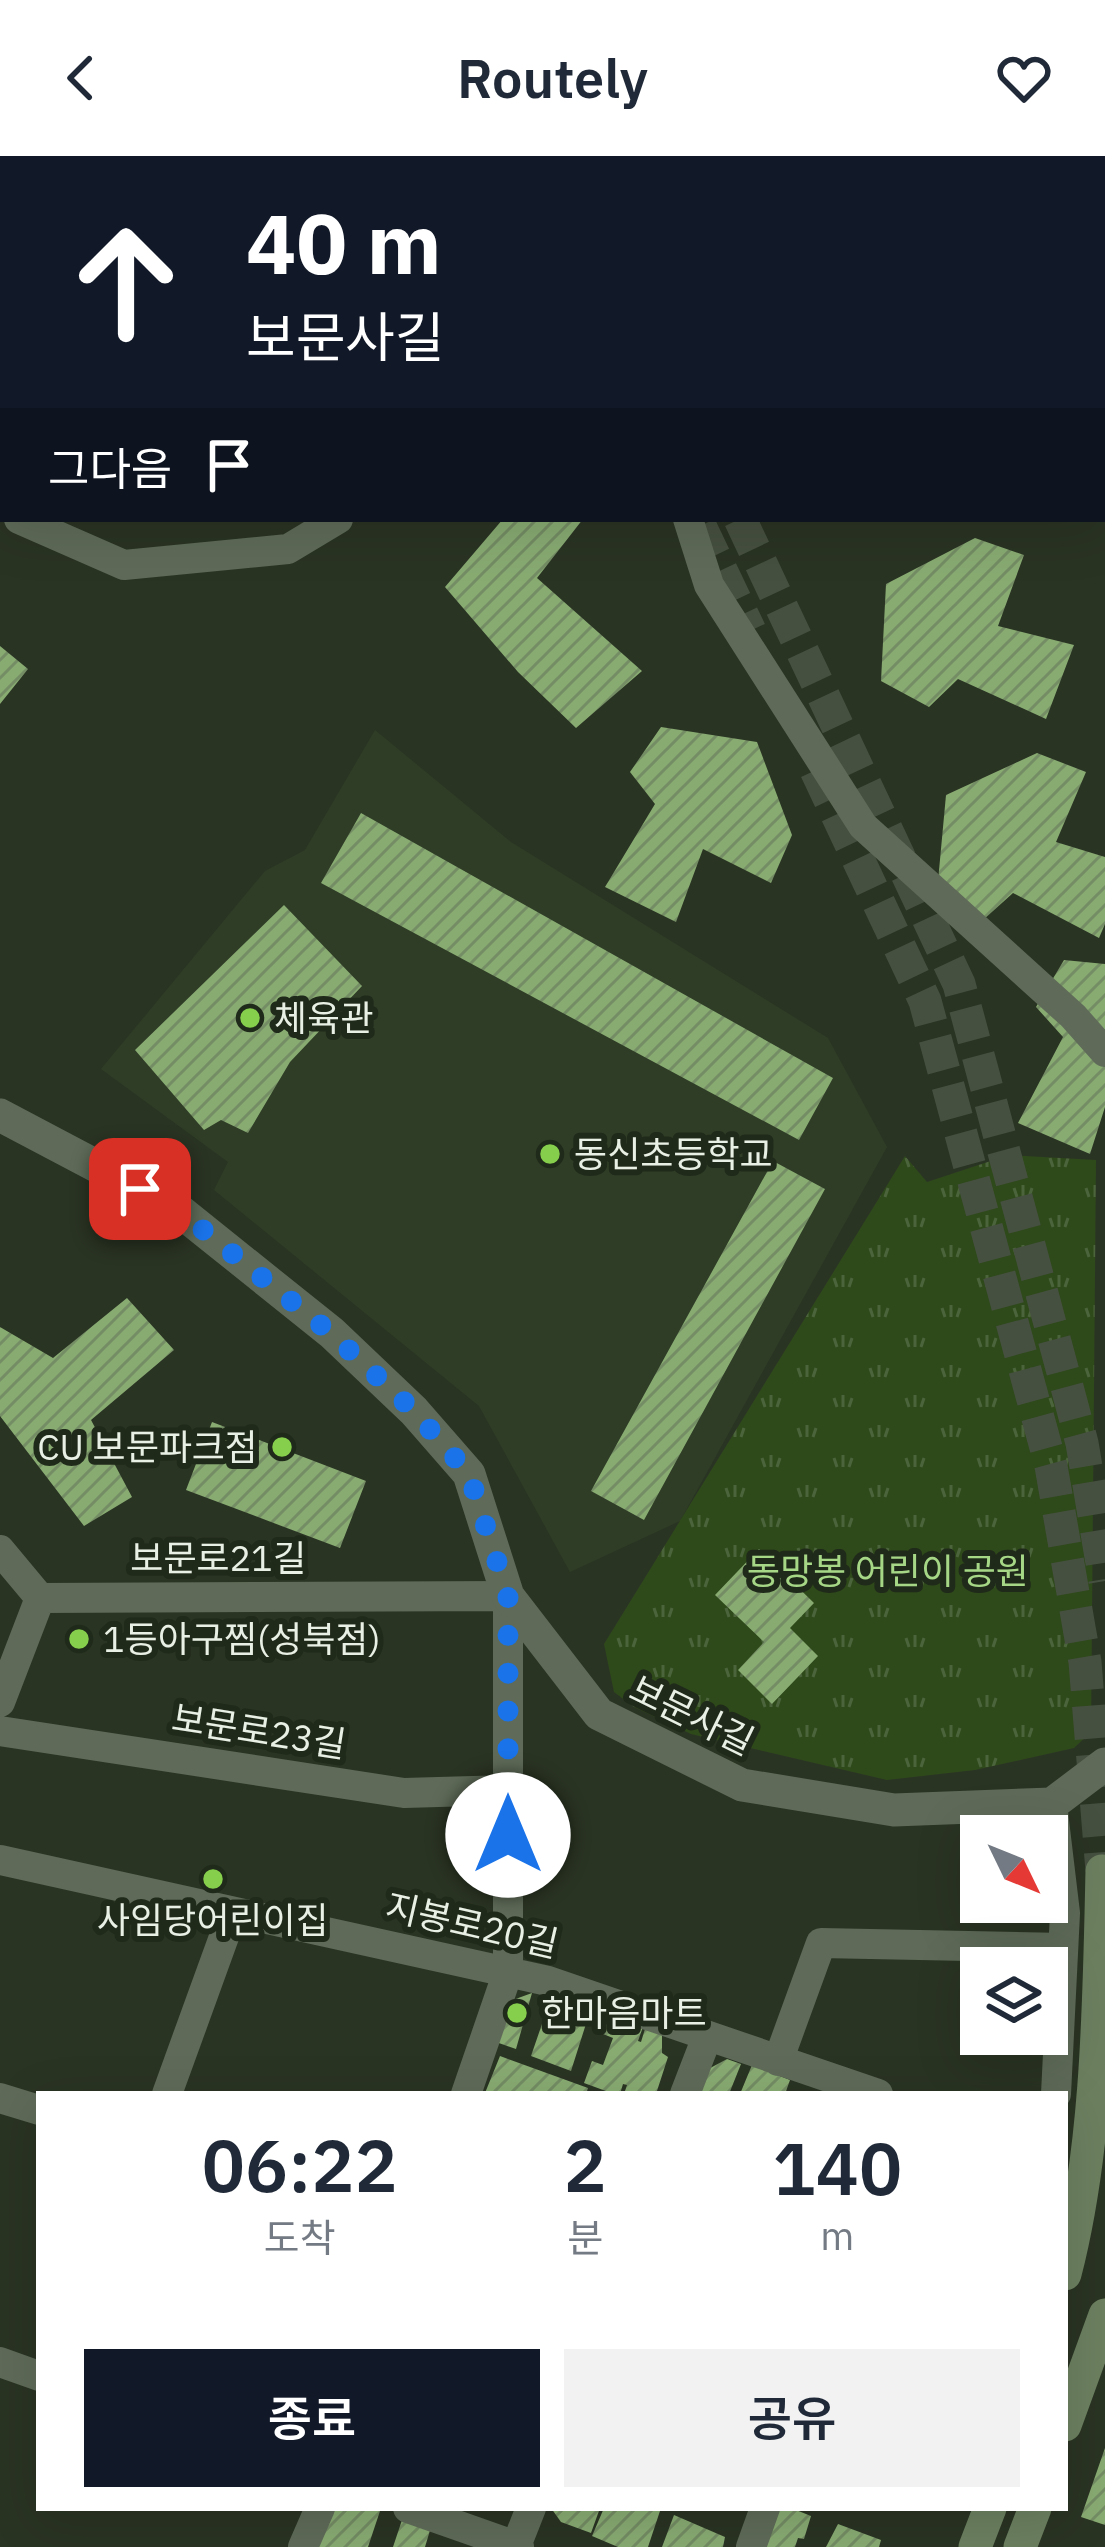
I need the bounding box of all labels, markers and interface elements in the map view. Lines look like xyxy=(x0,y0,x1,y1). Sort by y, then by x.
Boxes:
text: Routely xyxy=(457,43,648,113)
icon: back xyxy=(48,45,114,111)
icon: heart xyxy=(991,45,1057,111)
text: 40 m xyxy=(246,188,442,297)
icon: ahead xyxy=(48,204,204,360)
text: 보문사길 xyxy=(246,302,445,372)
icon: arrive xyxy=(196,432,262,498)
text: 그다음 xyxy=(48,439,172,497)
place label: 체육관 xyxy=(274,994,373,1041)
marker: 체육관 xyxy=(237,1005,263,1031)
place label: 동신초등학교 xyxy=(574,1130,773,1177)
pin xyxy=(89,1138,191,1240)
marker: 동신초등학교 xyxy=(537,1141,563,1167)
icon: arrive xyxy=(107,1156,173,1222)
place label: CU 보문파크점 xyxy=(37,1423,258,1470)
marker: CU 보문파크점 xyxy=(269,1434,295,1460)
street label: 보문로21길 xyxy=(130,1534,306,1581)
park label: 동망봉 어린이 공원 xyxy=(747,1547,1029,1594)
place label: 1등아구찜(성북점) xyxy=(103,1615,381,1662)
marker: 1등아구찜(성북점) xyxy=(66,1626,92,1652)
street label: 보문사길 xyxy=(622,1664,762,1765)
street label: 보문로23길 xyxy=(169,1694,350,1767)
position arrow xyxy=(445,1772,571,1898)
north arrow xyxy=(960,1815,1068,1923)
map controls xyxy=(960,1815,1068,2055)
marker: 사임당어린이집 xyxy=(200,1866,226,1892)
street label: 지봉로20길 xyxy=(381,1882,563,1967)
place label: 사임당어린이집 xyxy=(97,1896,329,1943)
button: layers xyxy=(960,1947,1068,2055)
place label: 한마음마트 xyxy=(541,1989,707,2036)
marker: 한마음마트 xyxy=(504,2000,530,2026)
text: 06:22 xyxy=(202,2118,398,2212)
text: 2 xyxy=(563,2118,607,2212)
text: 140 xyxy=(773,2121,902,2215)
text: m xyxy=(820,2210,854,2261)
text: 도착 xyxy=(264,2212,336,2263)
text: 분 xyxy=(567,2212,603,2263)
button: 종료 xyxy=(84,2349,540,2487)
button: 공유 xyxy=(564,2349,1020,2487)

